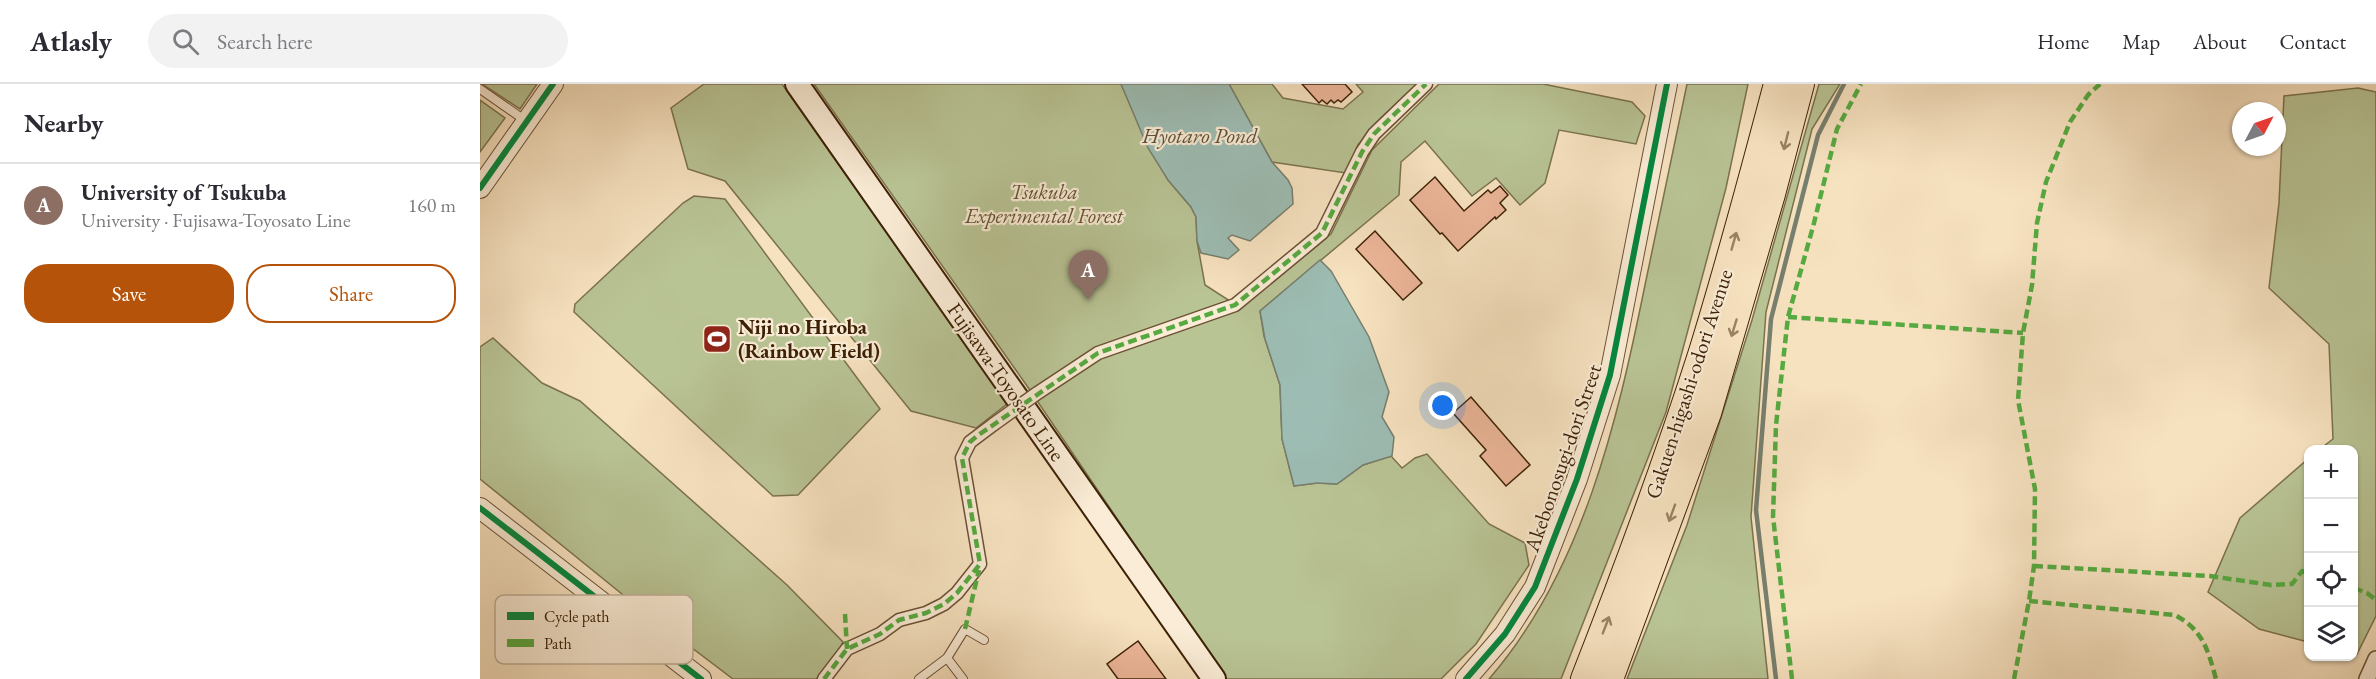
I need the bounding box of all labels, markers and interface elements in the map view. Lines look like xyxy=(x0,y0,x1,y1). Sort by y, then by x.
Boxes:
search box xyxy=(148,14,568,68)
text: Atlasly xyxy=(30,23,112,59)
icon: search xyxy=(169,25,202,58)
text: Search here xyxy=(217,27,313,56)
text: Home xyxy=(2037,28,2089,55)
text: Map xyxy=(2122,28,2160,55)
text: About xyxy=(2193,28,2246,55)
text: Contact xyxy=(2279,28,2346,55)
north arrow xyxy=(2232,102,2286,156)
text: Nearby xyxy=(24,106,104,140)
water label: Hyotaro Pond xyxy=(1141,121,1258,150)
one-way arrow xyxy=(1780,131,1791,150)
text: University of Tsukuba xyxy=(81,178,286,207)
park label: Tsukuba Experimental Forest xyxy=(964,178,1124,229)
text: A xyxy=(36,192,51,218)
text: 160 m xyxy=(408,192,456,218)
text: University · Fujisawa-Toyosato Line xyxy=(81,207,351,233)
one-way arrow xyxy=(1729,232,1740,251)
pin: A xyxy=(1068,250,1108,300)
button: Save xyxy=(24,264,234,323)
button: Share xyxy=(246,264,456,323)
street label: Gakuen-higashi-odori Avenue xyxy=(1639,266,1738,502)
street label: Fujisawa-Toyosato Line xyxy=(942,297,1071,466)
place label: Niji no Hiroba (Rainbow Field) xyxy=(738,313,880,364)
one-way arrow xyxy=(1728,319,1739,338)
sports icon: Niji no Hiroba (Rainbow Field) xyxy=(701,323,733,355)
street label: Akebonosugi-dori Street xyxy=(1517,360,1607,556)
your location xyxy=(1428,391,1457,420)
map controls xyxy=(2304,445,2358,661)
button: + xyxy=(2304,445,2358,499)
button: − xyxy=(2304,499,2358,553)
one-way arrow xyxy=(1666,504,1677,522)
button: locate xyxy=(2304,553,2358,607)
legend xyxy=(495,595,693,664)
text: Cycle path xyxy=(544,606,609,627)
button: layers xyxy=(2304,607,2358,661)
one-way arrow xyxy=(1601,616,1612,634)
text: Path xyxy=(544,633,572,654)

